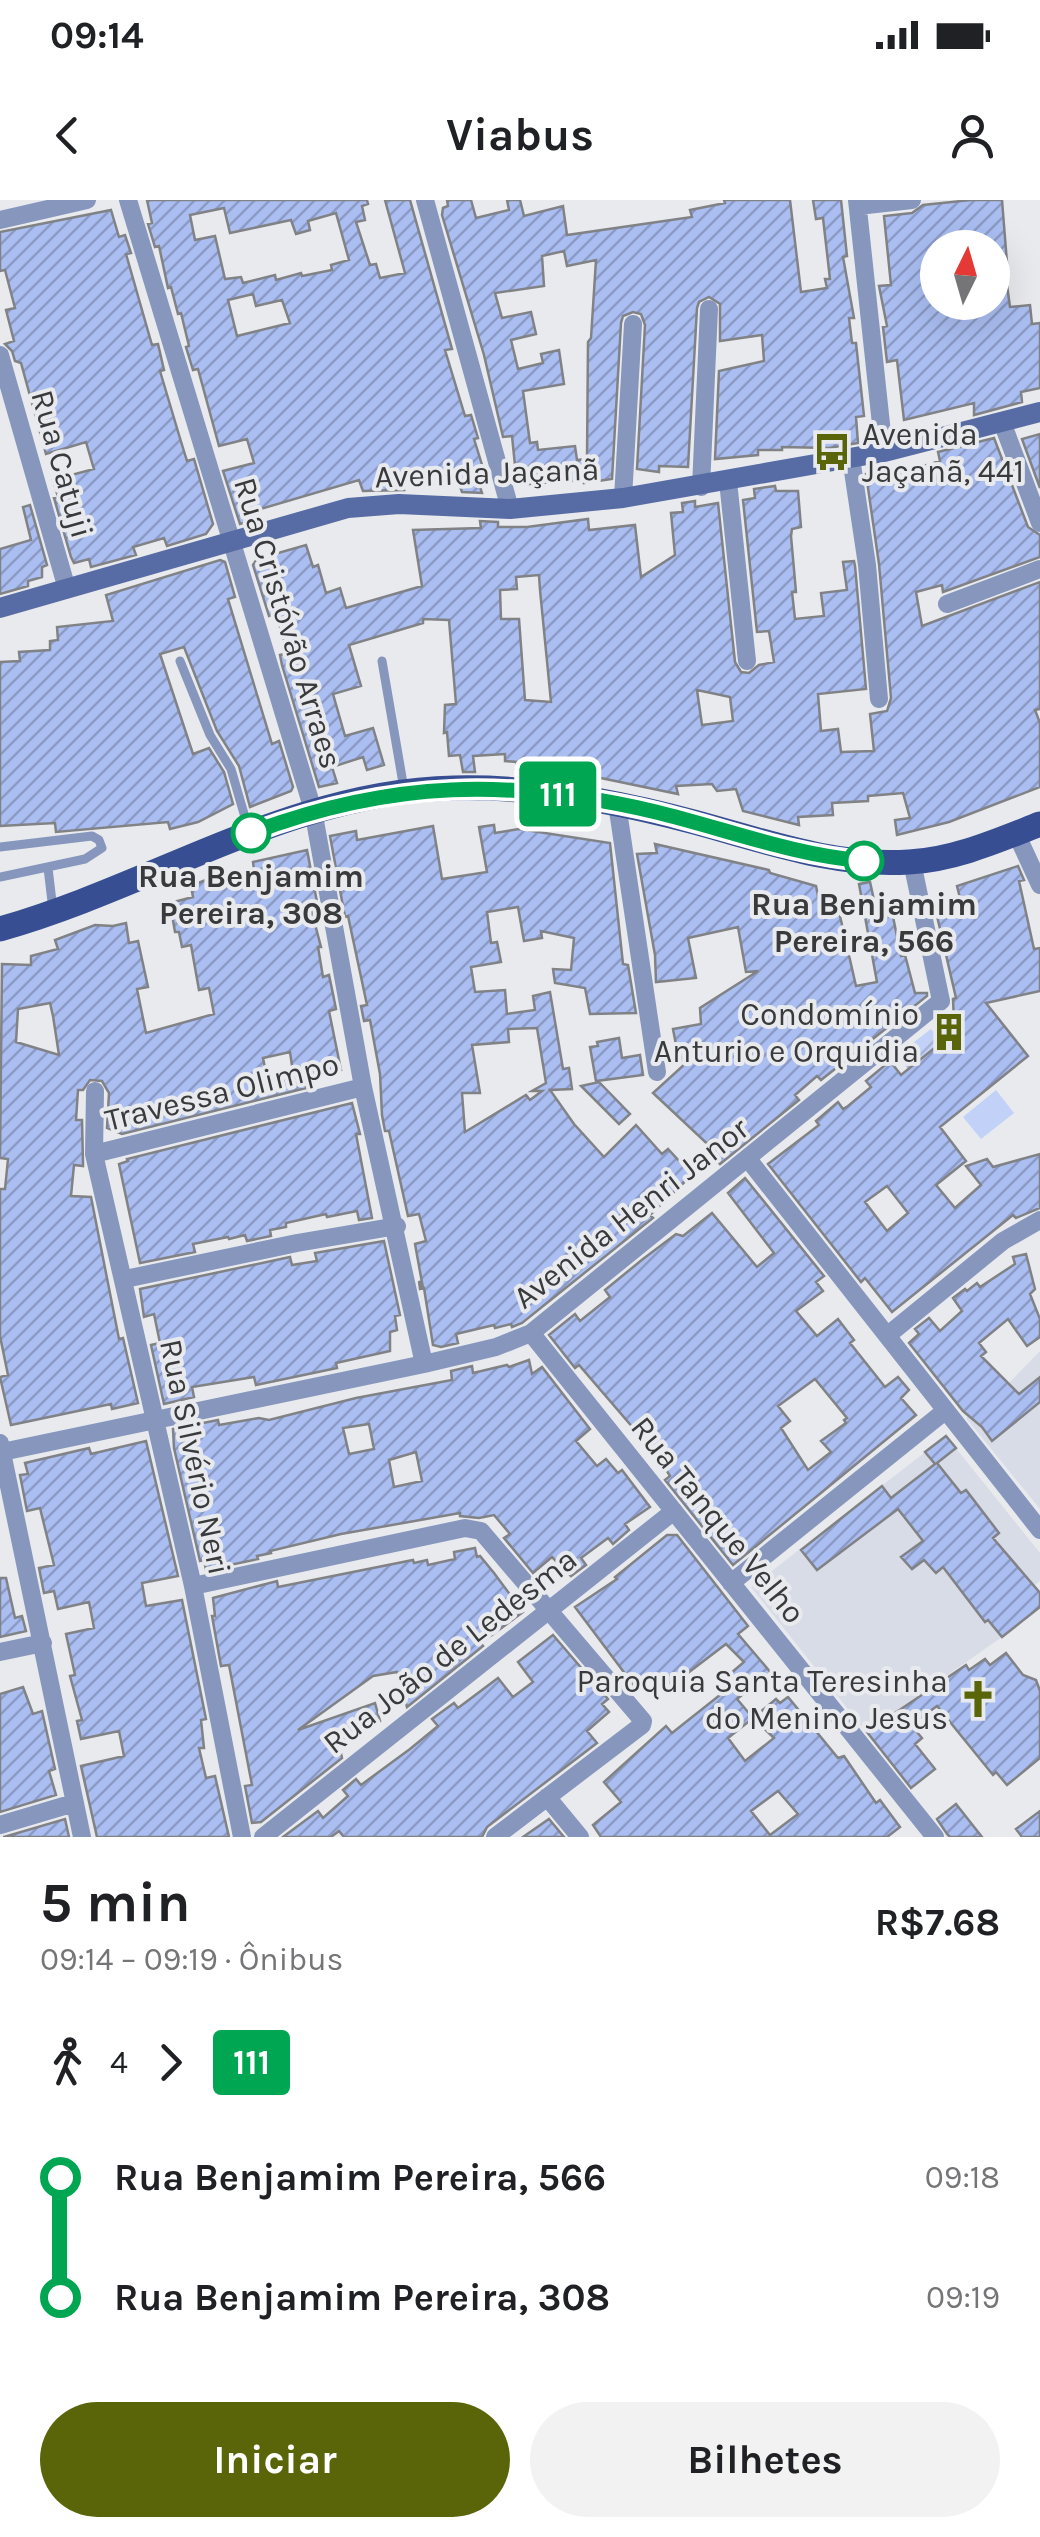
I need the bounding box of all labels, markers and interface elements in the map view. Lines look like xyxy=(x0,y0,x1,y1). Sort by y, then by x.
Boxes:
text: 09:14 xyxy=(50,13,144,58)
icon: back xyxy=(40,108,95,163)
icon: person xyxy=(945,108,1000,163)
text: Viabus xyxy=(446,109,594,161)
north arrow xyxy=(920,230,1010,320)
map controls xyxy=(920,230,1010,320)
street label: Rua Catuji xyxy=(23,386,101,542)
place label: Avenida Jaçanã, 441 xyxy=(862,416,1024,490)
bus stop icon: Avenida Jaçanã, 441 xyxy=(811,431,853,473)
street label: Avenida Jaçanã xyxy=(374,451,600,495)
street label: Rua Cristóvão Arraes xyxy=(226,473,350,773)
line badge: 111 xyxy=(500,762,616,826)
text: 111 xyxy=(539,774,577,815)
marker: Rua Benjamim Pereira, 308 xyxy=(232,814,270,852)
marker: Rua Benjamim Pereira, 566 xyxy=(845,842,883,880)
place label: Rua Benjamim Pereira, 308 xyxy=(138,858,364,932)
place label: Rua Benjamim Pereira, 566 xyxy=(751,886,977,960)
place label: Condomínio Anturio e Orquidia xyxy=(654,996,919,1070)
building icon: Condomínio Anturio e Orquidia xyxy=(928,1011,970,1053)
street label: Travessa Olimpo xyxy=(101,1045,343,1139)
street label: Avenida Henri Janor xyxy=(506,1110,756,1316)
street label: Rua Silvério Neri xyxy=(152,1336,238,1578)
street label: Rua Tanque Velho xyxy=(623,1409,813,1631)
street label: Rua João de Ledesma xyxy=(316,1541,584,1761)
place label: Paroquia Santa Teresinha do Menino Jesus xyxy=(577,1663,948,1737)
church icon: Paroquia Santa Teresinha do Menino Jesus xyxy=(957,1678,999,1720)
text: 5 min xyxy=(40,1871,190,1935)
text: R$7.68 xyxy=(875,1900,1000,1945)
text: 09:14 – 09:19 · Ônibus xyxy=(40,1941,343,1978)
icon: walk xyxy=(40,2035,95,2090)
icon: forward xyxy=(143,2035,198,2090)
text: 111 xyxy=(233,2042,270,2083)
text: 4 xyxy=(110,2044,128,2081)
text: Rua Benjamim Pereira, 566 xyxy=(114,2155,606,2200)
text: 09:18 xyxy=(925,2159,1000,2196)
text: Rua Benjamim Pereira, 308 xyxy=(114,2275,610,2320)
text: 09:19 xyxy=(926,2279,1000,2316)
button: Iniciar xyxy=(40,2402,510,2517)
button: Bilhetes xyxy=(530,2402,1000,2517)

